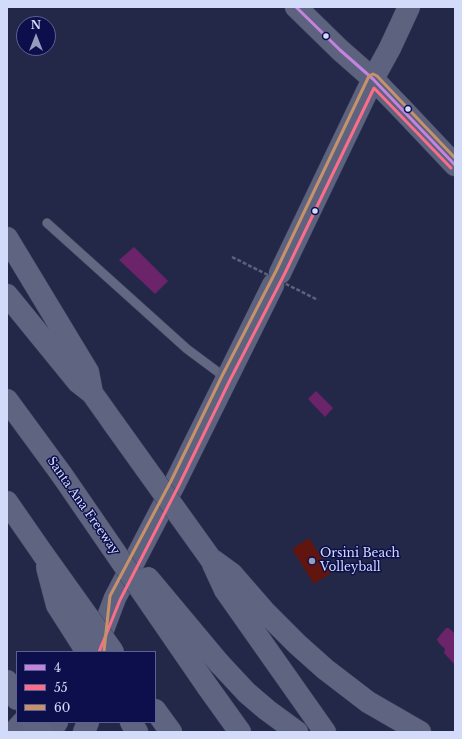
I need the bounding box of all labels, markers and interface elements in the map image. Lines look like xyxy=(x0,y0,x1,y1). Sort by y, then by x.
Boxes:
north arrow xyxy=(16,16,56,56)
text: N xyxy=(31,18,41,32)
unlabelled marker xyxy=(321,31,331,41)
unlabelled marker xyxy=(403,104,413,114)
unlabelled marker xyxy=(310,206,320,216)
street label: Santa Ana Freeway xyxy=(44,454,122,558)
place label: Orsini Beach Volleyball xyxy=(320,547,400,575)
marker: Orsini Beach Volleyball xyxy=(307,556,317,566)
legend xyxy=(16,651,156,723)
text: 4 xyxy=(54,660,61,675)
text: 55 xyxy=(54,680,68,695)
text: 60 xyxy=(54,700,70,715)

